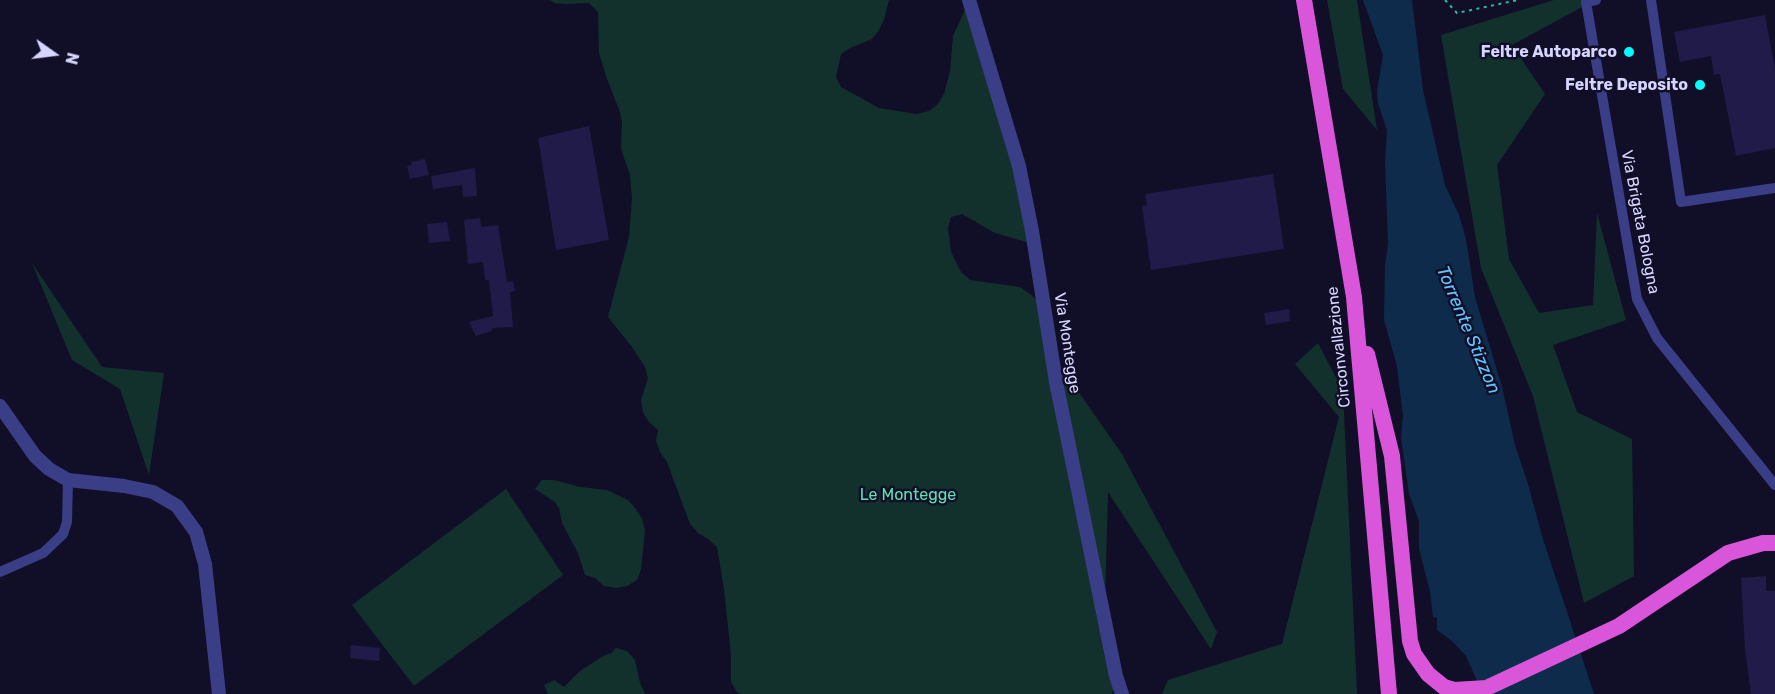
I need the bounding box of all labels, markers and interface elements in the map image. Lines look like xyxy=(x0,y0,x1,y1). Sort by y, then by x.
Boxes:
north arrow xyxy=(24,24,84,84)
place label: Feltre Autoparco xyxy=(1481,42,1617,62)
marker: Feltre Autoparco xyxy=(1622,45,1636,59)
text: N xyxy=(61,51,83,66)
place label: Feltre Deposito xyxy=(1565,75,1688,95)
marker: Feltre Deposito xyxy=(1693,78,1707,92)
street label: Via Brigata Bologna xyxy=(1617,148,1663,296)
water label: Torrente Stizzon xyxy=(1431,263,1505,397)
street label: Circonvallazione xyxy=(1323,285,1355,409)
street label: Via Montegge xyxy=(1050,291,1084,395)
park label: Le Montegge xyxy=(860,485,956,505)

